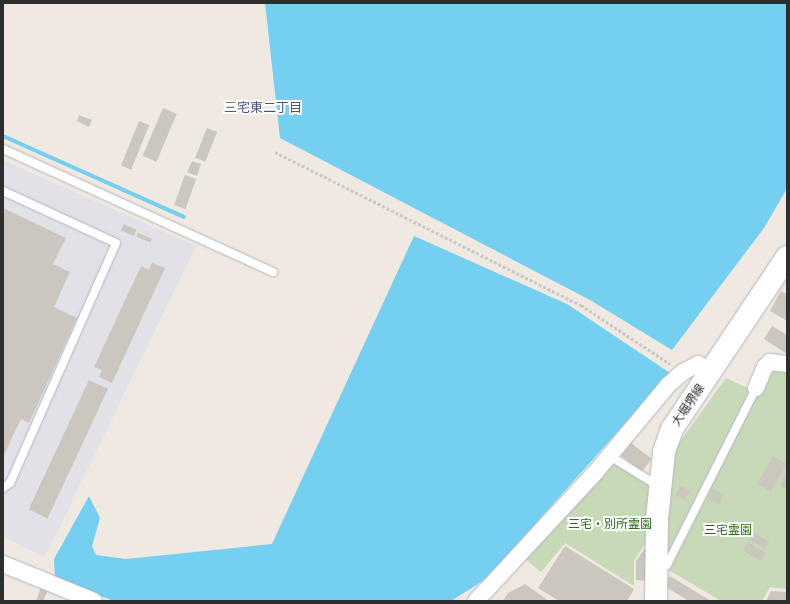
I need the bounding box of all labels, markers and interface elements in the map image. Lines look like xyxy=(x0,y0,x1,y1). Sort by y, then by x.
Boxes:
district label: 三宅東二丁目 xyxy=(224,99,302,115)
street label: 大堀堺線 xyxy=(669,381,707,429)
park label: 三宅・別所霊園 xyxy=(568,517,652,531)
park label: 三宅霊園 xyxy=(704,523,752,537)

